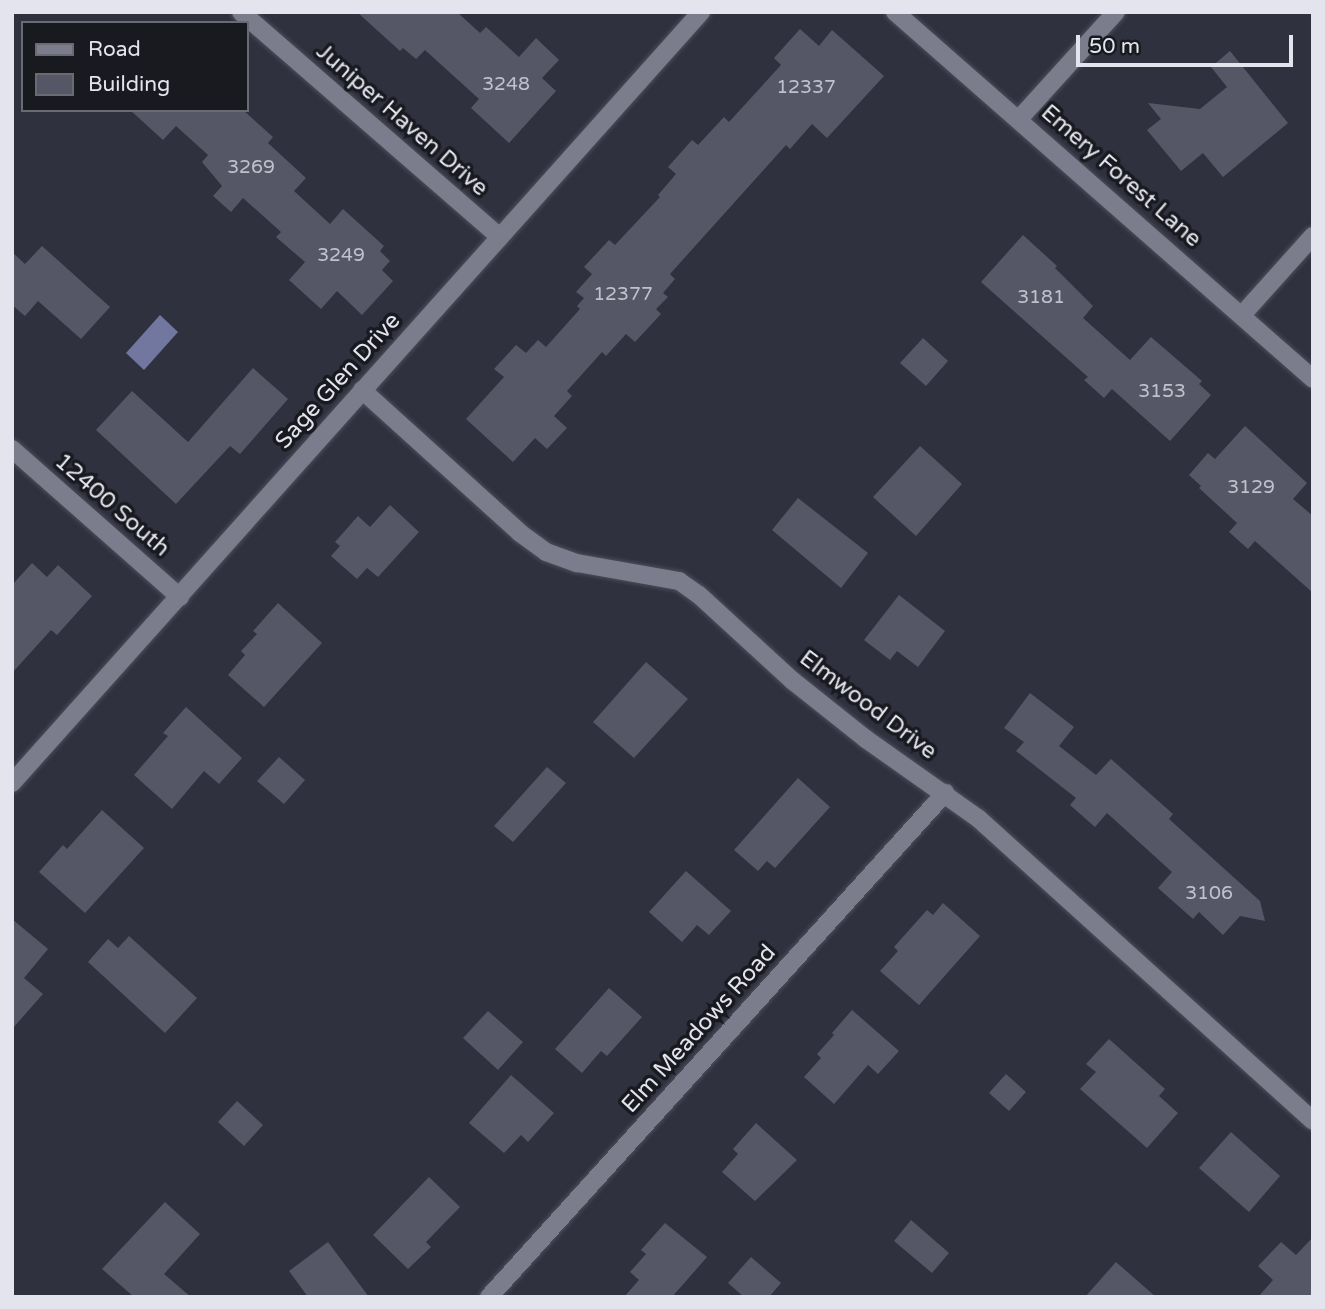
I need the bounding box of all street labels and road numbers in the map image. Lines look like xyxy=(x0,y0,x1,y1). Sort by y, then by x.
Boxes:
street label: Juniper Haven Drive xyxy=(310,38,494,202)
street label: Emery Forest Lane xyxy=(1035,99,1207,253)
street label: Sage Glen Drive xyxy=(270,307,406,455)
street label: 12400 South xyxy=(49,448,175,562)
street label: Elmwood Drive xyxy=(794,644,942,766)
street label: Elm Meadows Road xyxy=(616,939,782,1119)

